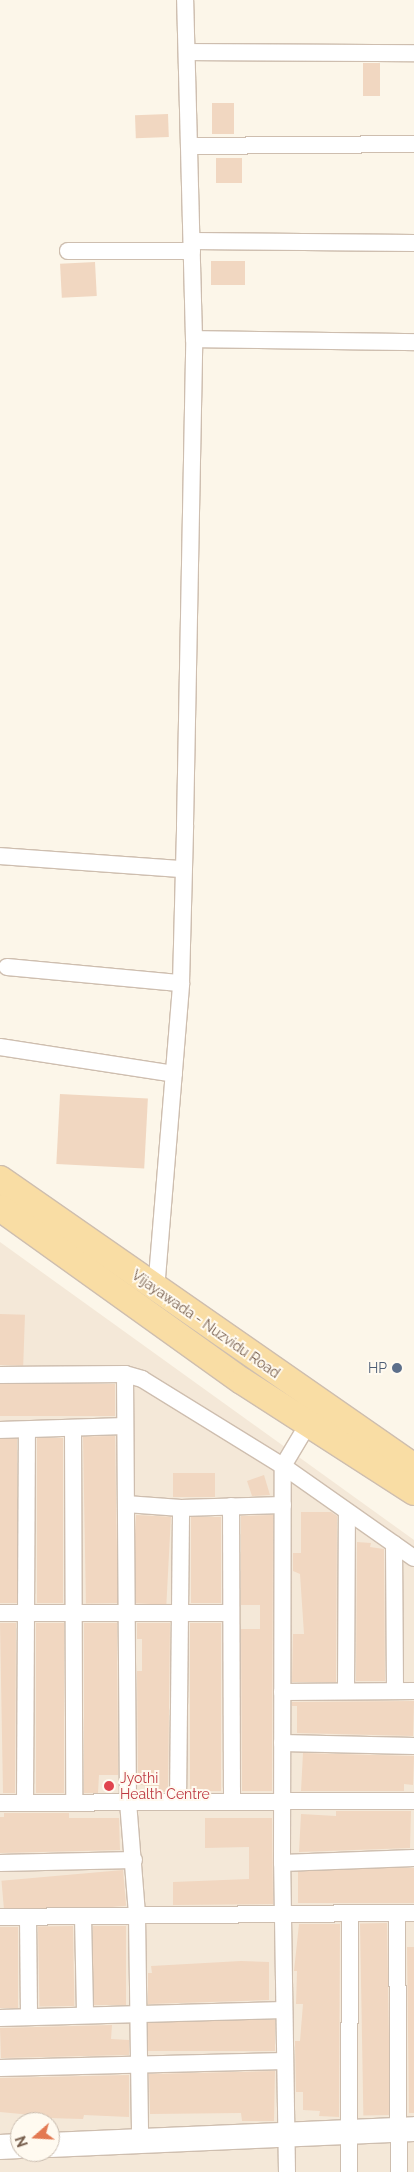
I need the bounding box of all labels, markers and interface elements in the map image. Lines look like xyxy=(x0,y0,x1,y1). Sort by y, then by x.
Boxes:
street label: Vijayawada - Nuzvidu Road xyxy=(129,1266,283,1382)
place label: HP xyxy=(368,1360,387,1376)
marker: HP xyxy=(391,1362,403,1374)
place label: Jyothi Health Centre xyxy=(120,1770,210,1802)
marker: Jyothi Health Centre xyxy=(102,1779,116,1793)
north arrow xyxy=(10,2112,60,2162)
text: N xyxy=(12,2134,31,2149)

